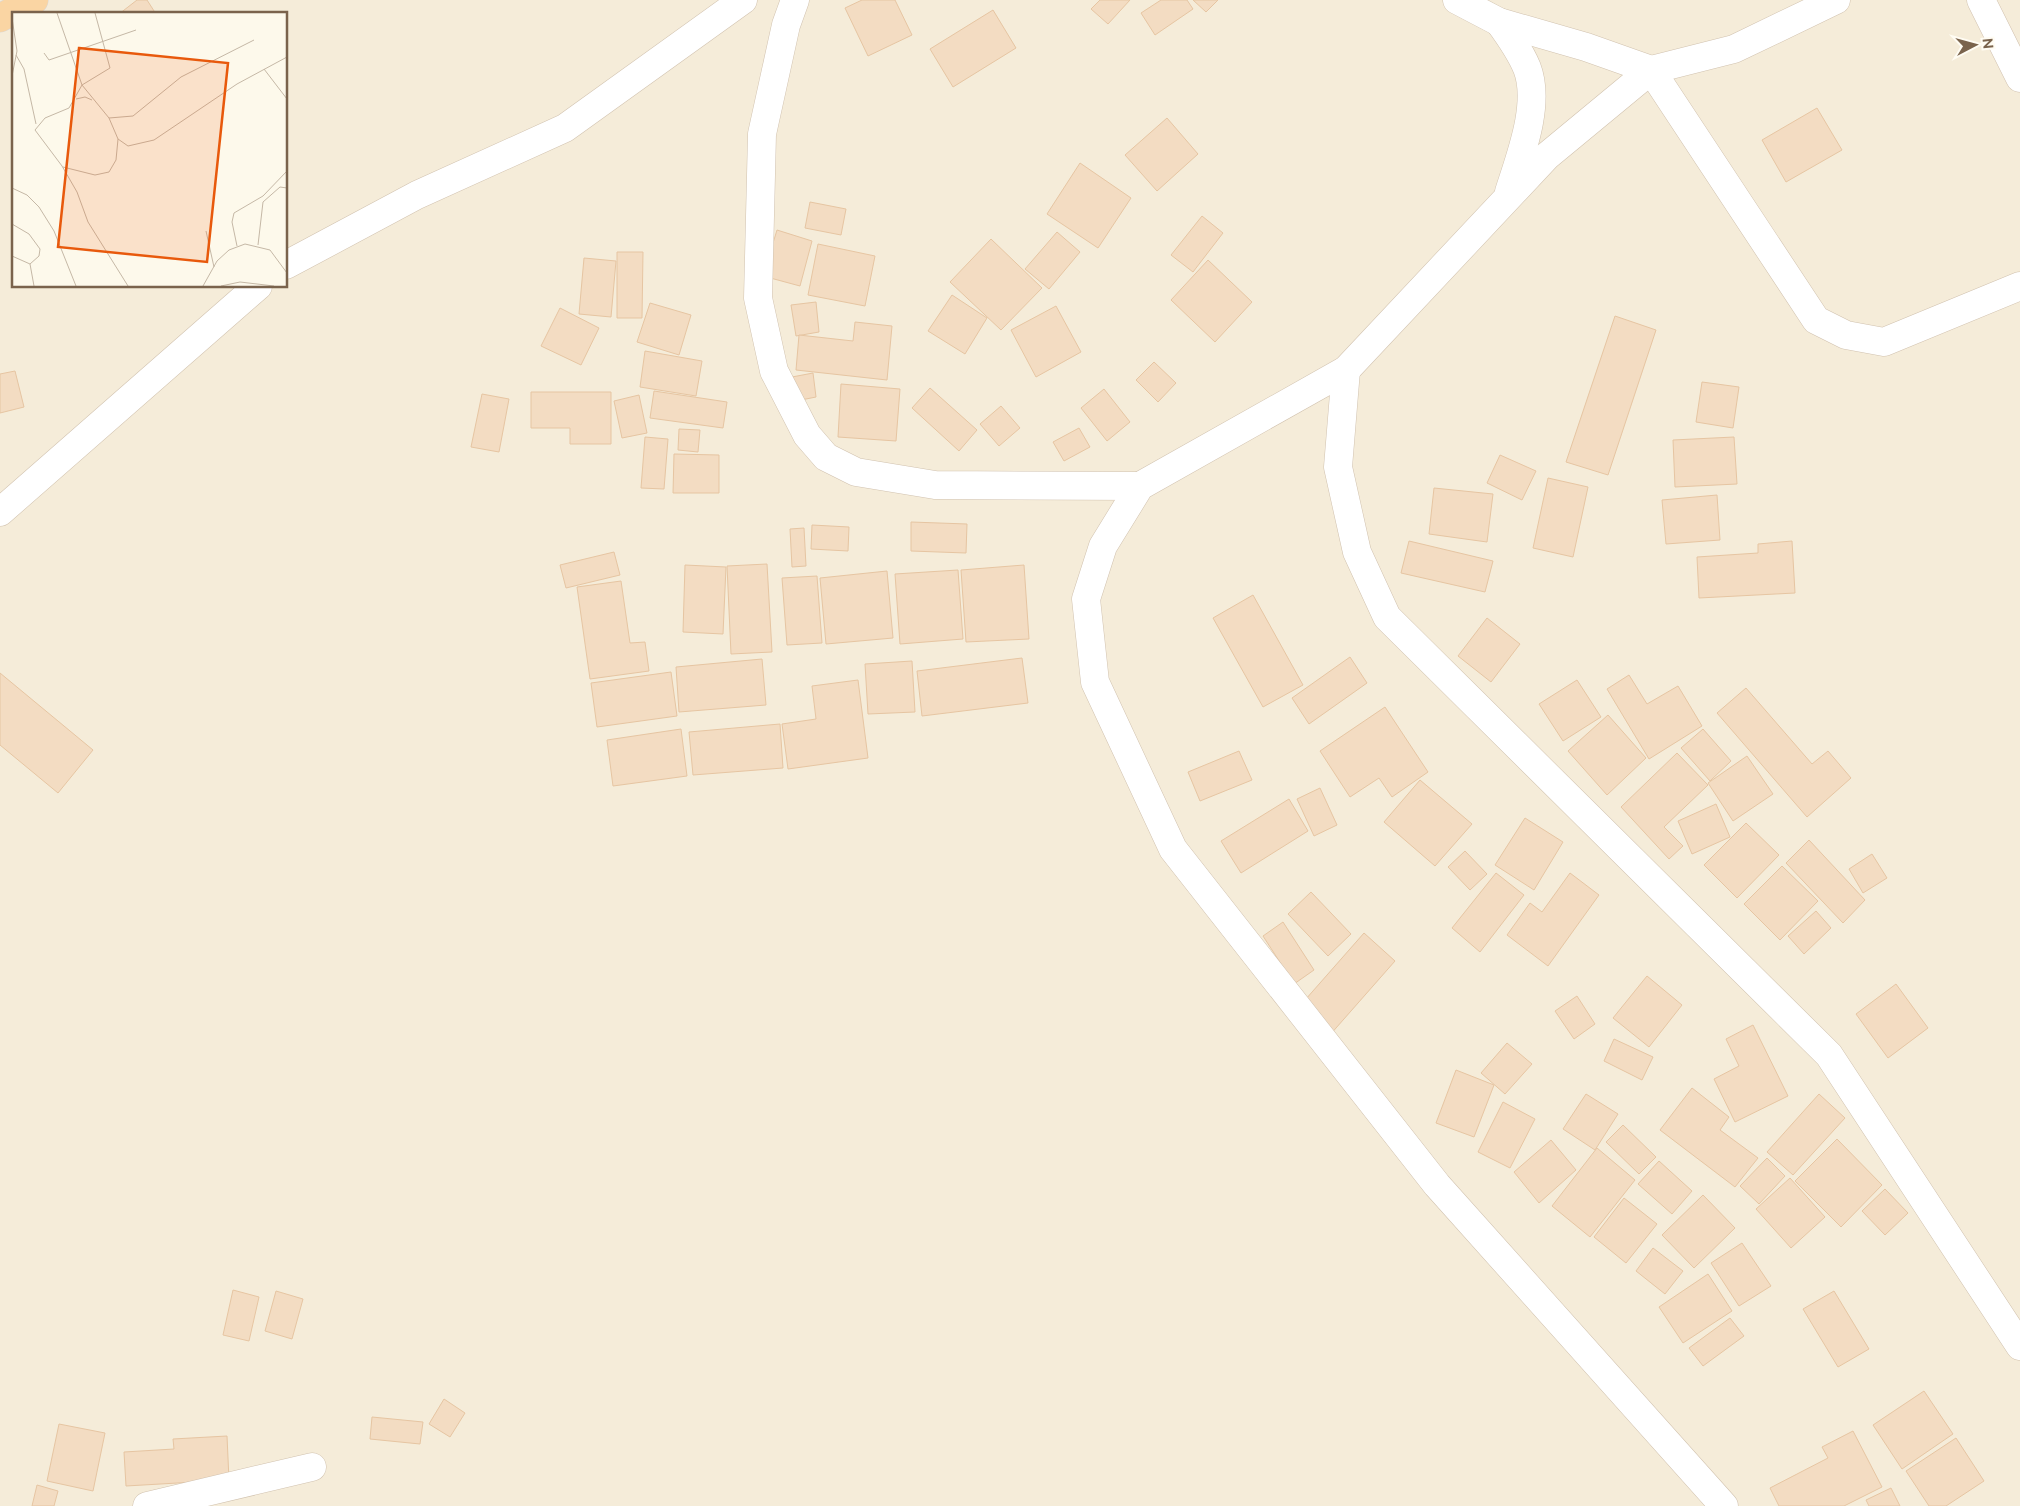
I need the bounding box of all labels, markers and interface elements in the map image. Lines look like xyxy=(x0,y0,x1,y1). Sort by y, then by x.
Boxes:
inset map xyxy=(12,12,288,288)
north arrow xyxy=(1950,20,2000,70)
text: N xyxy=(1979,37,1996,50)

